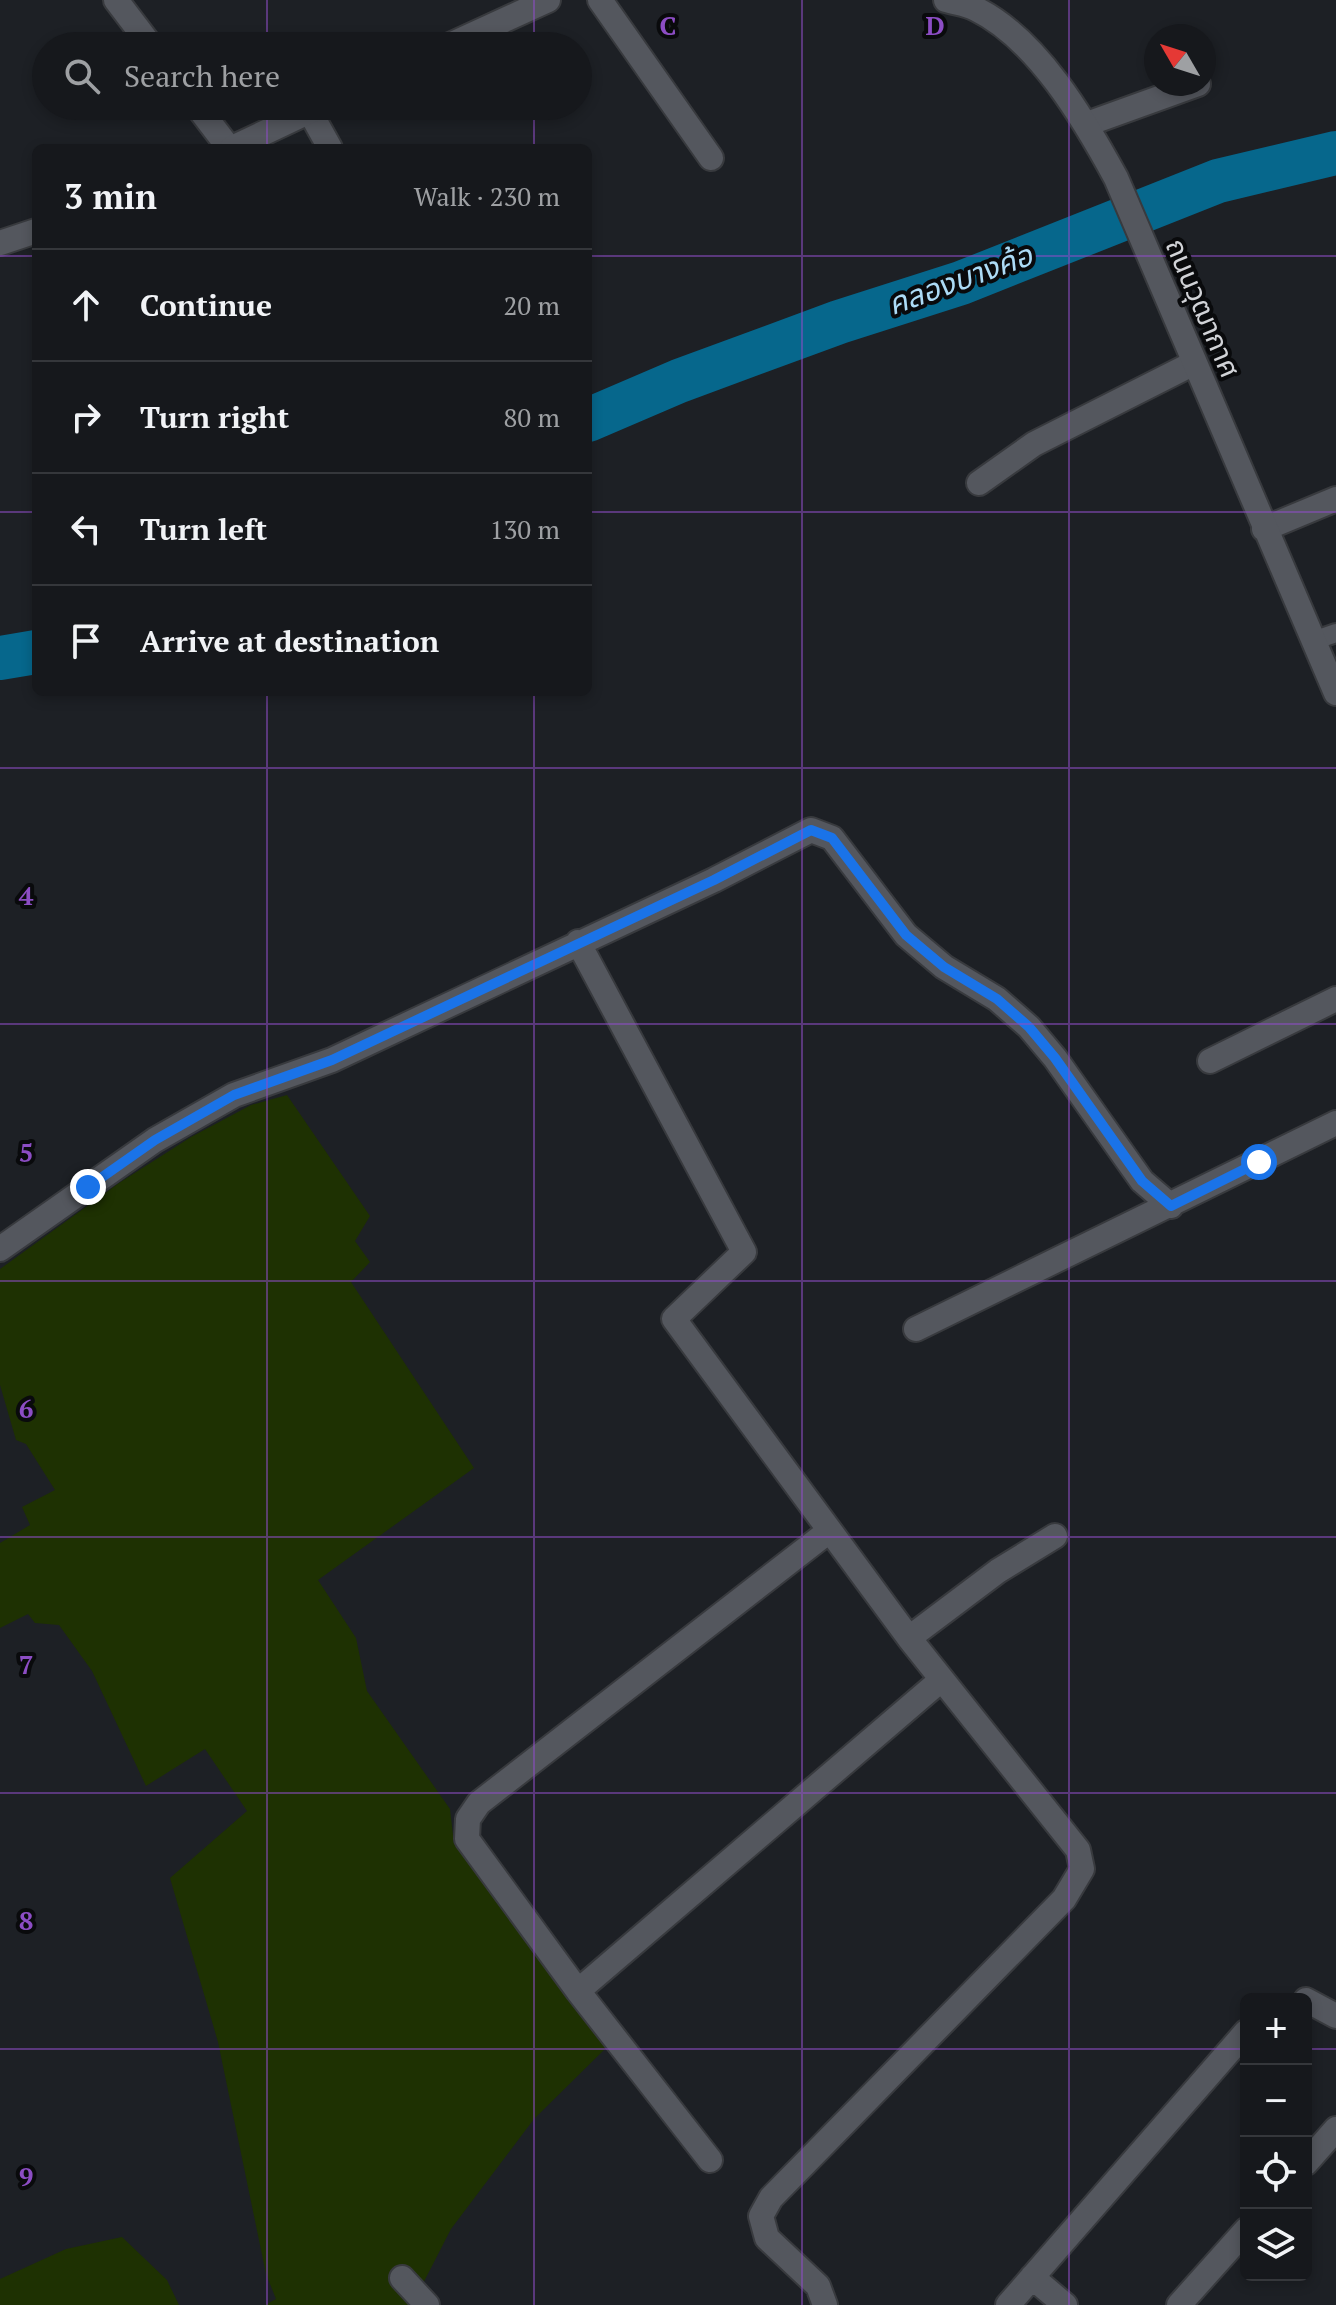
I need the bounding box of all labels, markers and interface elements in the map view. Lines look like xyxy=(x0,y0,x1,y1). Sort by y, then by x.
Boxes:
text: C xyxy=(660,8,676,42)
text: D xyxy=(925,8,945,42)
north arrow xyxy=(1144,24,1216,96)
search box xyxy=(32,32,592,120)
icon: search xyxy=(60,54,104,98)
text: Search here xyxy=(124,56,280,96)
text: 3 min xyxy=(64,174,157,219)
text: Walk · 230 m xyxy=(414,179,560,213)
street label: ถนนวุฒากาศ xyxy=(1158,233,1249,383)
water label: คลองบางค้อ xyxy=(882,234,1039,324)
icon: ahead xyxy=(64,283,108,327)
text: Continue xyxy=(140,285,272,325)
text: 20 m xyxy=(504,288,560,322)
icon: right xyxy=(64,395,108,439)
text: Turn right xyxy=(140,397,289,437)
text: 80 m xyxy=(504,400,560,434)
icon: left xyxy=(64,507,108,551)
text: Turn left xyxy=(140,509,267,549)
text: 130 m xyxy=(490,512,560,546)
icon: arrive xyxy=(64,619,108,663)
text: Arrive at destination xyxy=(140,621,439,661)
text: 4 xyxy=(19,878,34,912)
text: 5 xyxy=(19,1135,33,1169)
route start xyxy=(1241,1144,1277,1180)
route end xyxy=(70,1169,106,1205)
text: 6 xyxy=(19,1391,33,1425)
text: 7 xyxy=(19,1647,33,1681)
text: 8 xyxy=(19,1903,33,1937)
map controls xyxy=(1240,1993,1312,2281)
button: + xyxy=(1240,1993,1312,2065)
button: − xyxy=(1240,2065,1312,2137)
button: locate xyxy=(1240,2137,1312,2209)
text: 9 xyxy=(19,2159,33,2193)
button: layers xyxy=(1240,2209,1312,2281)

